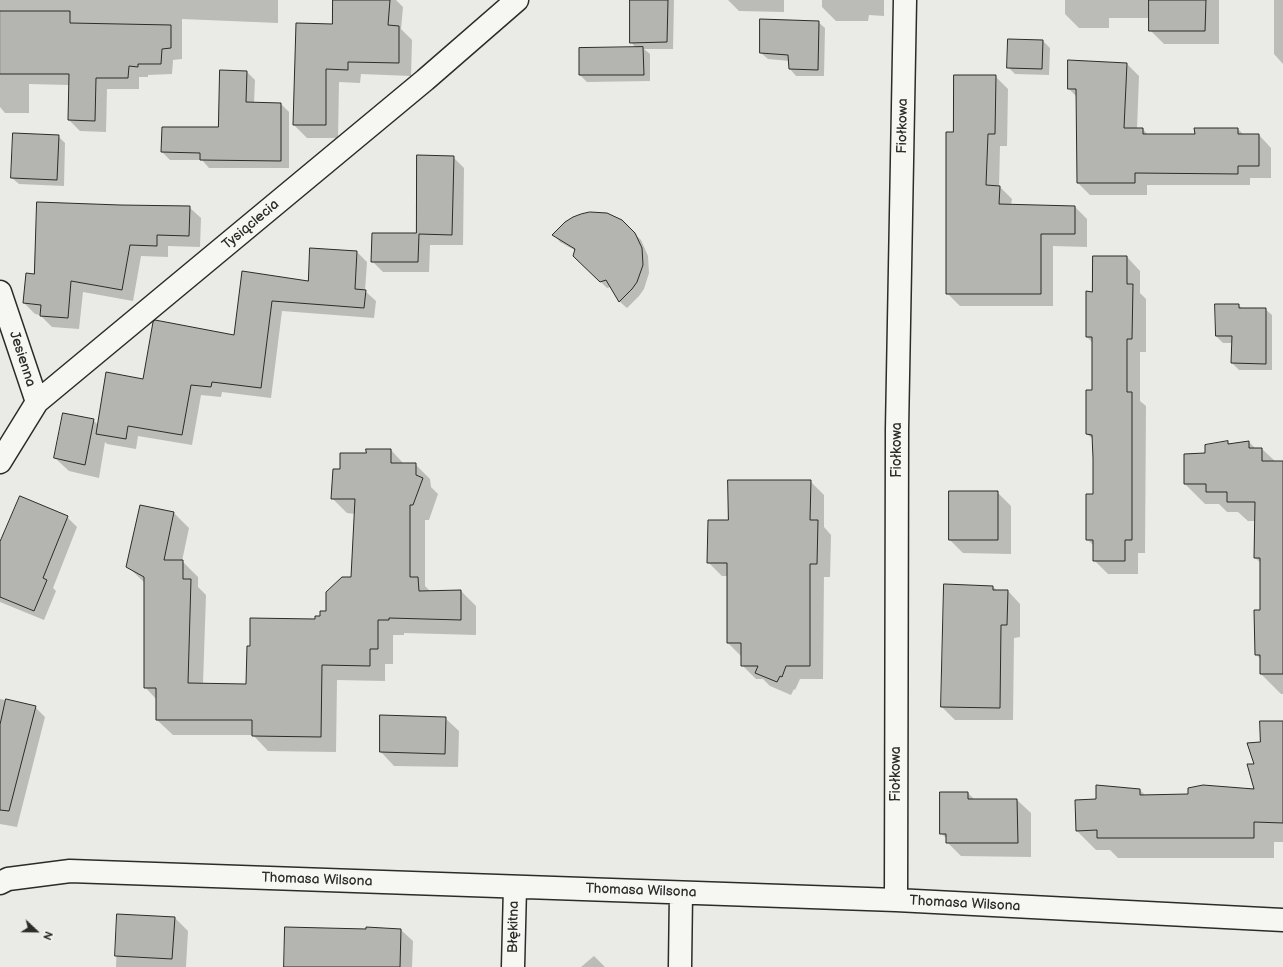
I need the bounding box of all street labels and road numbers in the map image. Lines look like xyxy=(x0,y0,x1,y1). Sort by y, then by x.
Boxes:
street label: Fiołkowa xyxy=(894,98,912,154)
street label: Tysiąclecia xyxy=(219,196,283,254)
street label: Jesienna xyxy=(5,329,39,389)
street label: Fiołkowa xyxy=(889,422,905,478)
street label: Fiołkowa xyxy=(888,746,904,802)
street label: Thomasa Wilsona xyxy=(261,870,373,890)
street label: Thomasa Wilsona xyxy=(585,881,697,901)
street label: Thomasa Wilsona xyxy=(909,893,1021,915)
street label: Błękitna xyxy=(505,901,523,953)

